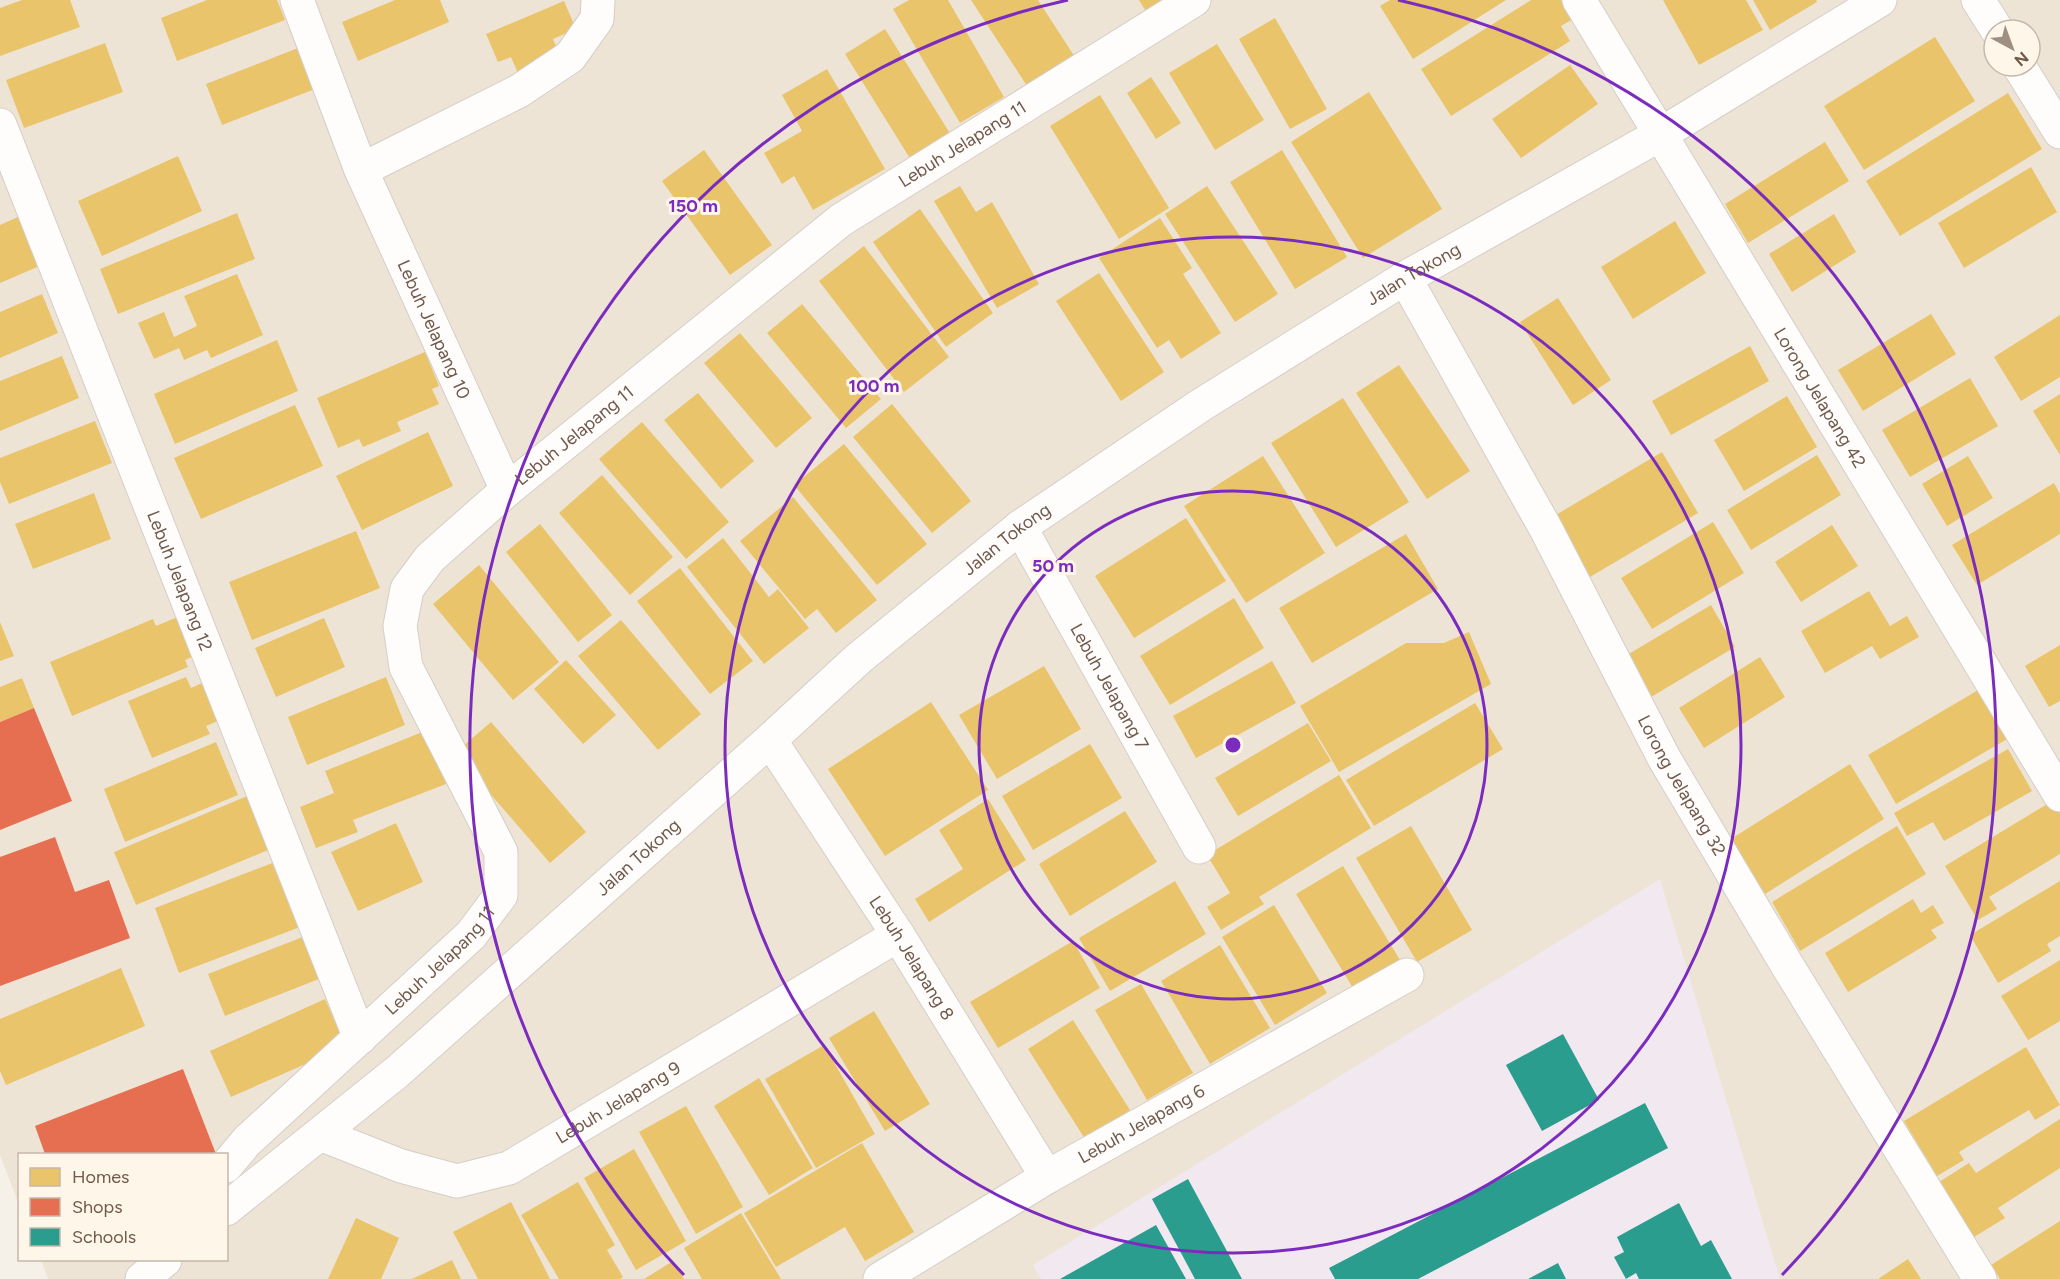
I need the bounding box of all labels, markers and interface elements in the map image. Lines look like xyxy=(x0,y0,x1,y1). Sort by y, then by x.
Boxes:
north arrow xyxy=(1982,18,2042,78)
text: N xyxy=(2011,48,2032,70)
street label: Lebuh Jelapang 11 xyxy=(895,96,1030,192)
text: 150 m xyxy=(668,195,718,217)
street label: Jalan Tokong xyxy=(1363,238,1464,310)
street label: Lebuh Jelapang 10 xyxy=(393,257,475,403)
street label: Lorong Jelapang 42 xyxy=(1769,324,1871,472)
text: 100 m xyxy=(849,375,899,397)
street label: Lebuh Jelapang 11 xyxy=(511,381,638,490)
street label: Jalan Tokong xyxy=(958,499,1055,580)
street label: Lebuh Jelapang 12 xyxy=(142,508,217,654)
text: 50 m xyxy=(1032,555,1074,577)
street label: Lebuh Jelapang 7 xyxy=(1065,620,1154,754)
street label: Lorong Jelapang 32 xyxy=(1633,711,1731,860)
centre of rings xyxy=(1223,735,1243,755)
street label: Jalan Tokong xyxy=(592,814,685,900)
street label: Lebuh Jelapang 8 xyxy=(864,892,959,1024)
street label: Lebuh Jelapang 11 xyxy=(380,902,500,1020)
street label: Lebuh Jelapang 9 xyxy=(552,1057,685,1148)
street label: Lebuh Jelapang 6 xyxy=(1074,1080,1209,1168)
legend xyxy=(18,1153,228,1261)
text: Homes xyxy=(72,1166,130,1188)
text: Shops xyxy=(72,1196,123,1218)
text: Schools xyxy=(72,1226,136,1248)

